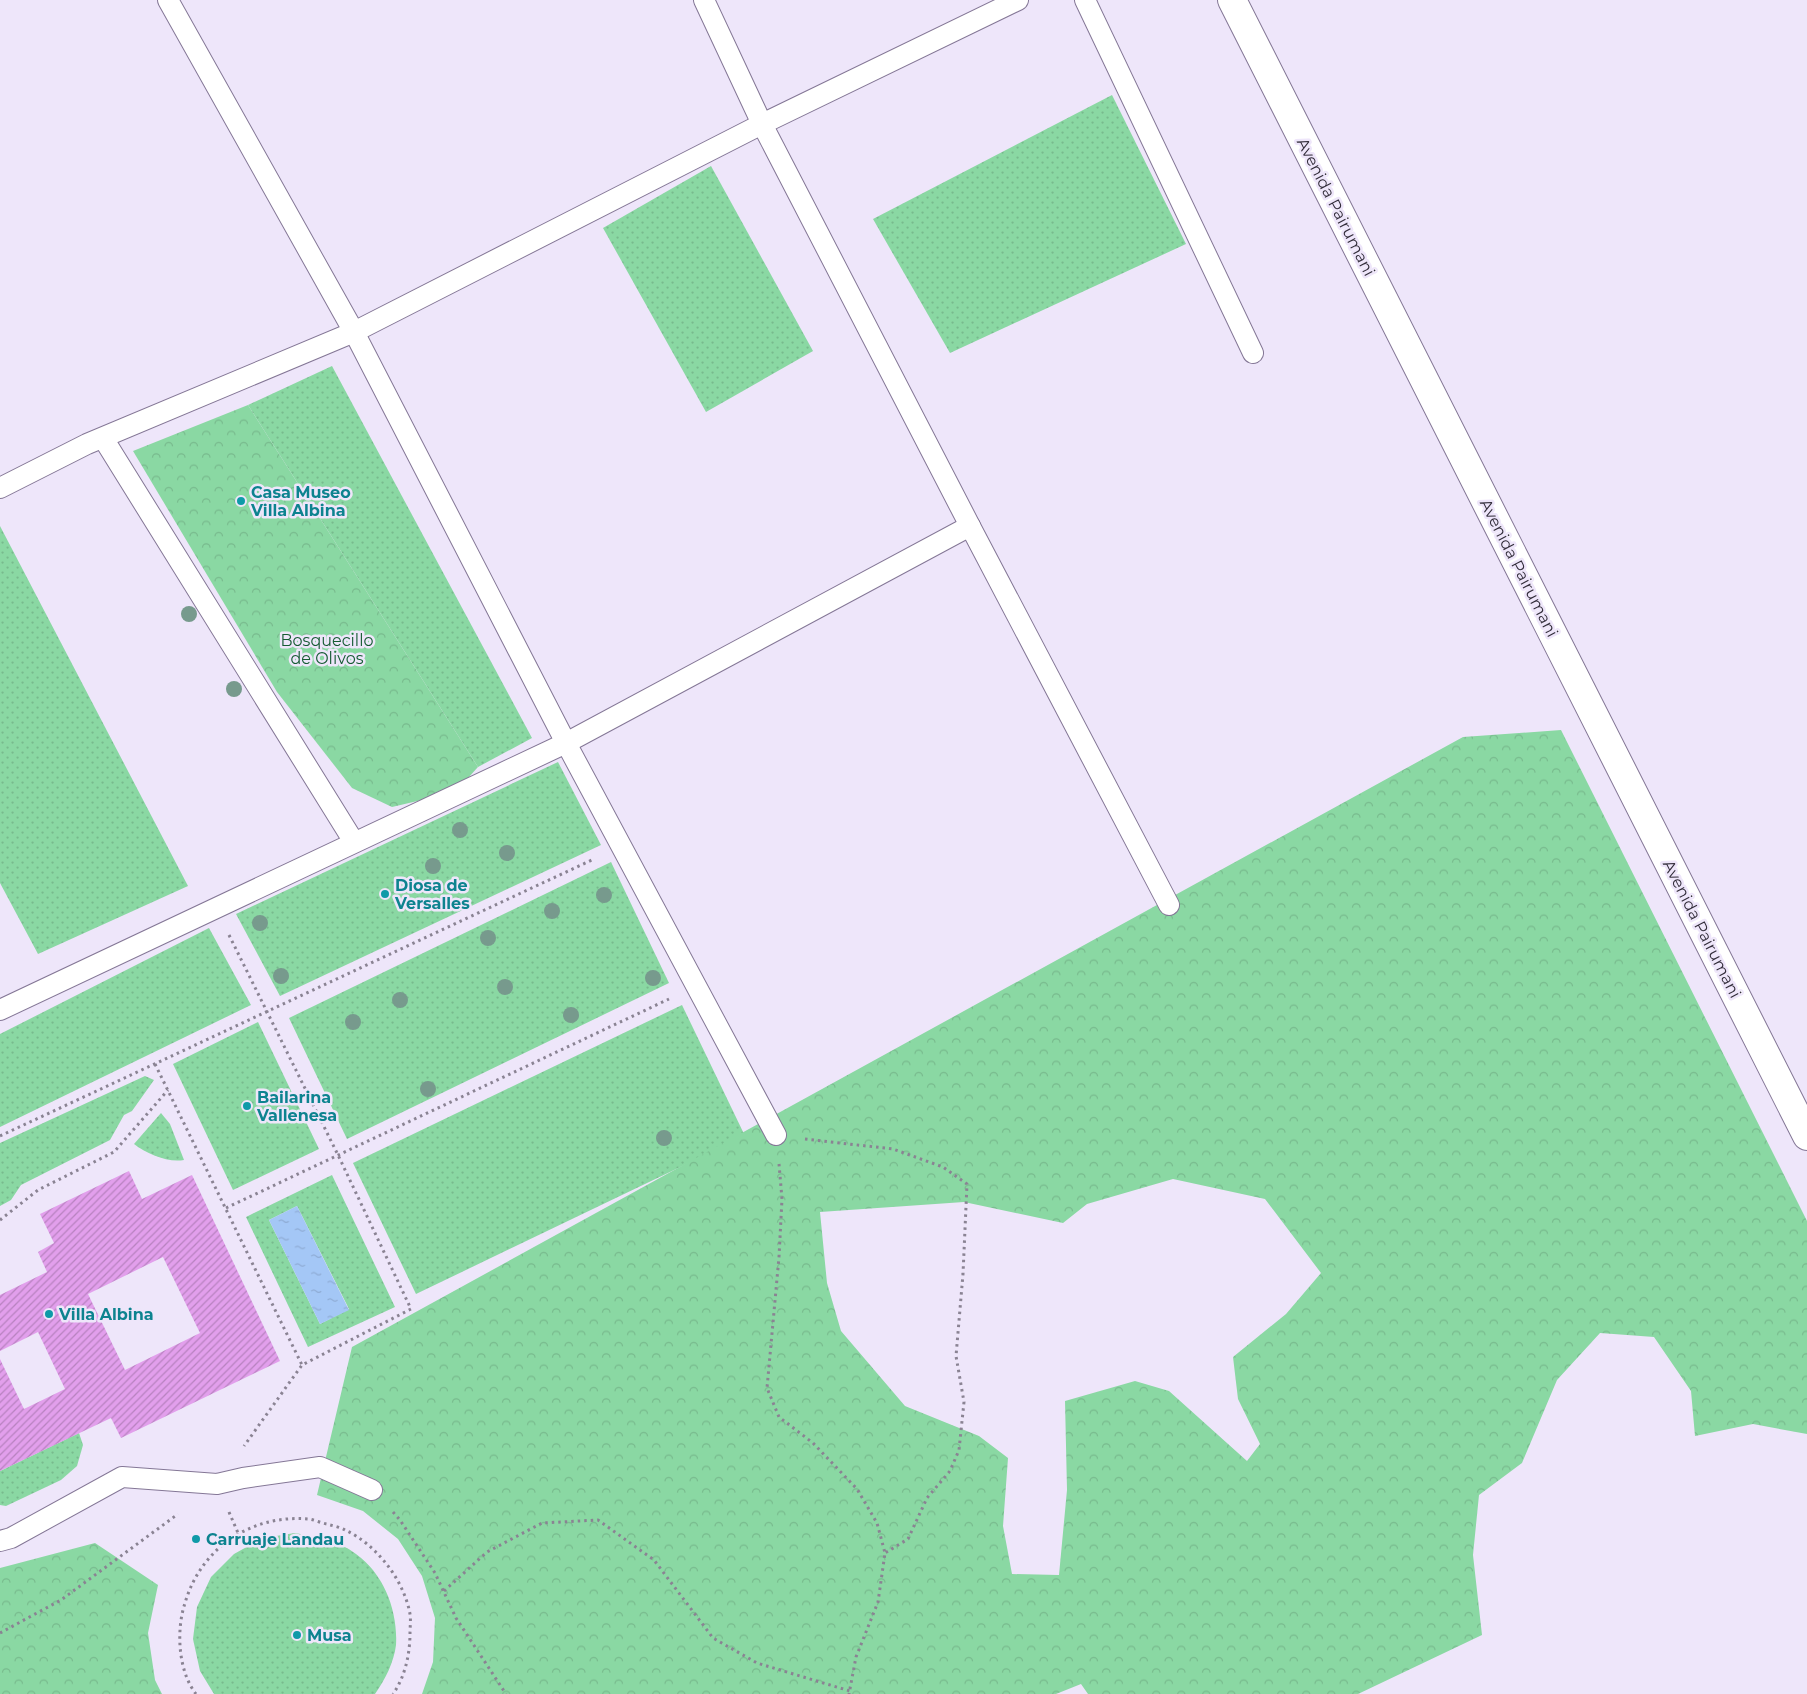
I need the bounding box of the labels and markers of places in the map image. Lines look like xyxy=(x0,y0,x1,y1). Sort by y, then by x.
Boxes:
place label: Casa Museo Villa Albina xyxy=(250,483,351,520)
marker: Casa Museo Villa Albina xyxy=(235,495,247,507)
place label: Diosa de Versalles xyxy=(394,876,470,913)
marker: Diosa de Versalles xyxy=(379,888,391,900)
place label: Bailarina Vallenesa xyxy=(256,1088,337,1125)
marker: Bailarina Vallenesa xyxy=(241,1100,253,1112)
place label: Villa Albina xyxy=(58,1305,154,1324)
marker: Villa Albina xyxy=(43,1308,55,1320)
place label: Carruaje Landau xyxy=(206,1530,344,1549)
marker: Carruaje Landau xyxy=(190,1533,202,1545)
place label: Musa xyxy=(307,1626,352,1645)
marker: Musa xyxy=(291,1629,303,1641)

